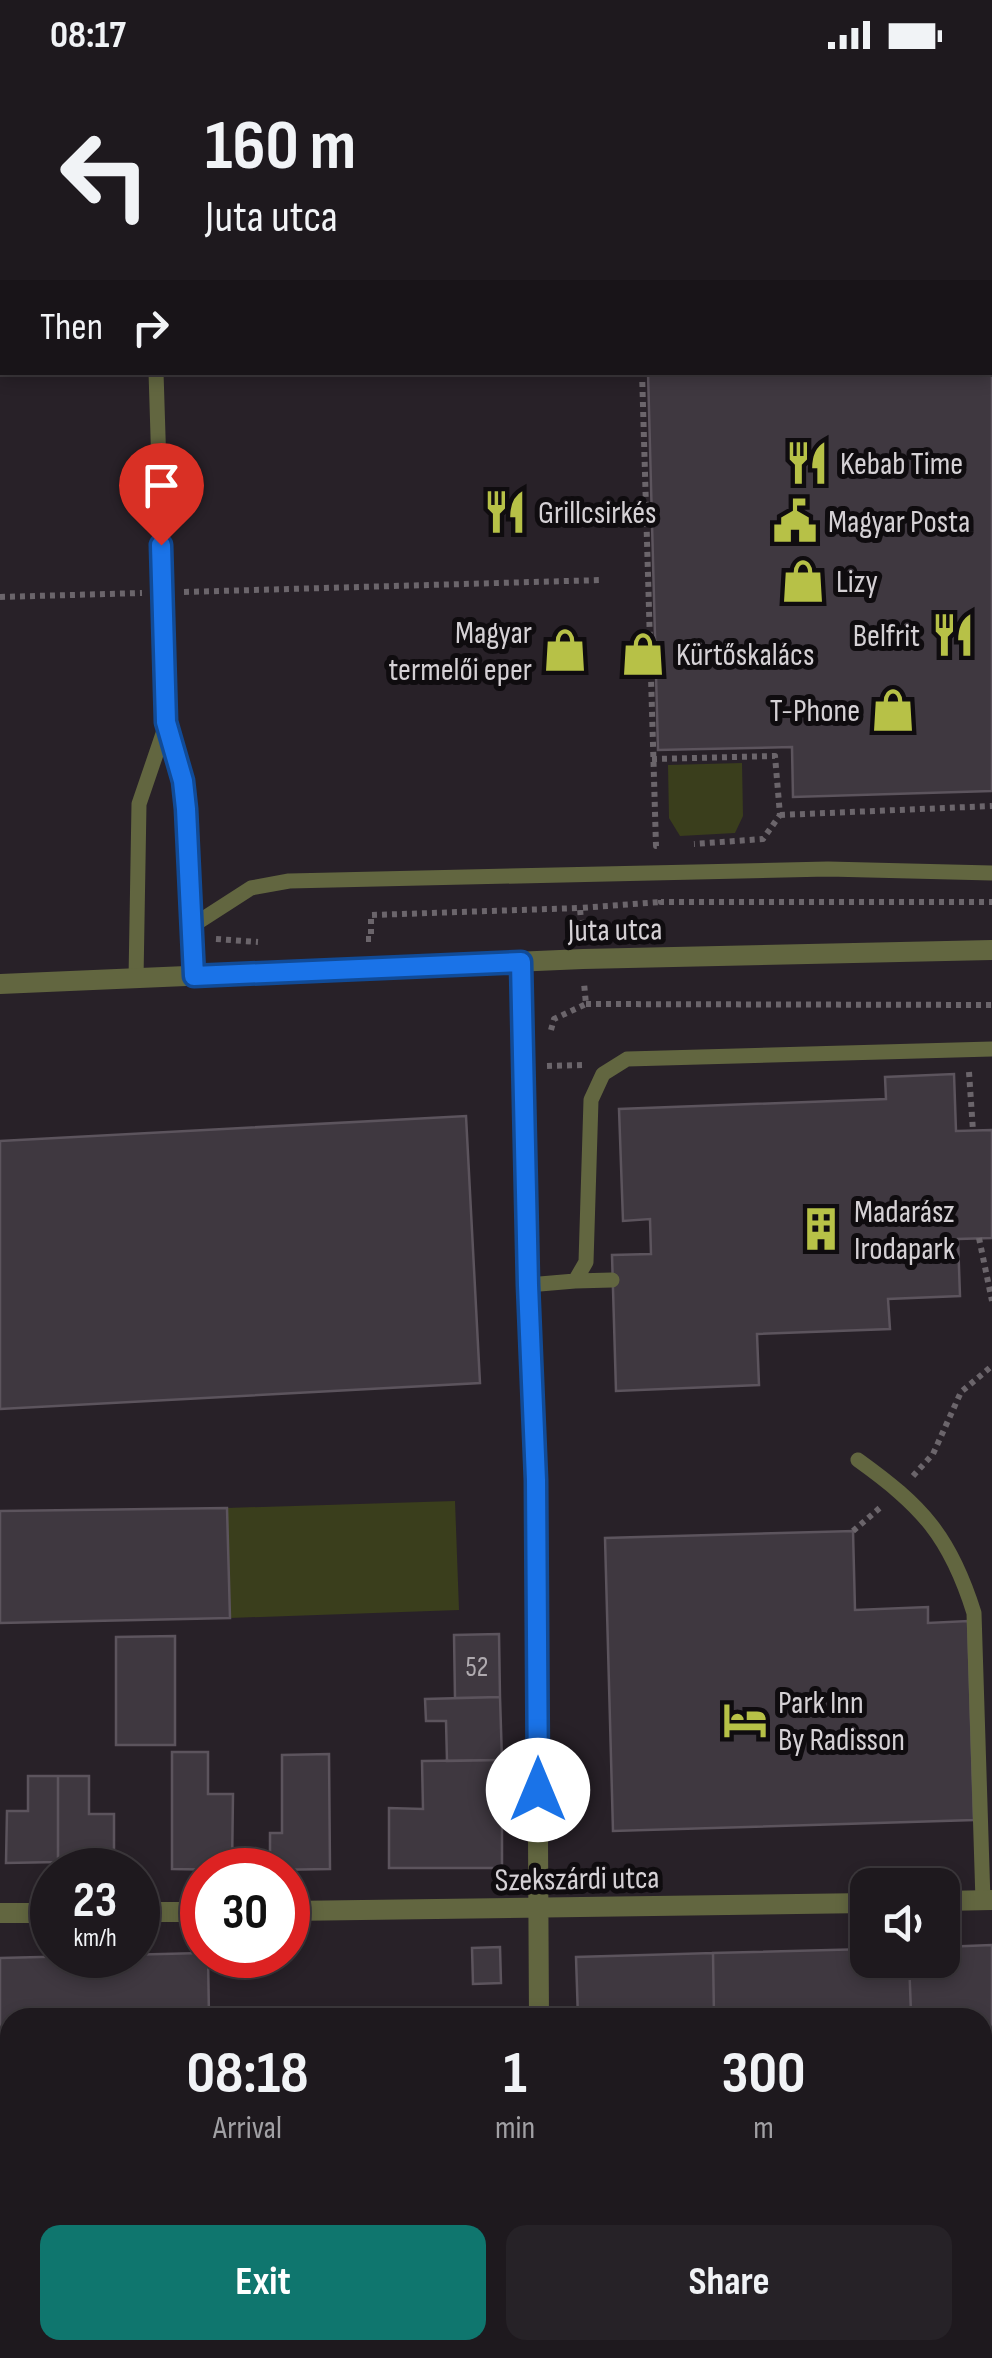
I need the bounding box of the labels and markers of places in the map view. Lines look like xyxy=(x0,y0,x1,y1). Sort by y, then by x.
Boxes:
restaurant icon: Kebab Time xyxy=(783,439,831,487)
pin xyxy=(119,443,204,546)
place label: Kebab Time xyxy=(840,445,963,484)
restaurant icon: Grillcsirkés xyxy=(481,488,529,536)
place label: Grillcsirkés xyxy=(538,494,657,533)
public building icon: Magyar Posta xyxy=(771,497,819,545)
place label: Magyar Posta xyxy=(828,503,970,542)
shop icon: Lizy xyxy=(779,557,827,605)
place label: Lizy xyxy=(836,563,878,602)
restaurant icon: Belfrit xyxy=(929,611,977,659)
place label: Magyar termelői eper xyxy=(389,614,532,690)
place label: Belfrit xyxy=(853,617,920,656)
shop icon: Magyar termelői eper xyxy=(541,626,589,674)
shop icon: Kürtőskalács xyxy=(619,630,667,678)
place label: Kürtőskalács xyxy=(676,636,814,675)
shop icon: T-Phone xyxy=(869,686,917,734)
place label: T-Phone xyxy=(770,692,860,731)
place label: Madarász Irodapark xyxy=(854,1193,955,1269)
building icon: Madarász Irodapark xyxy=(797,1205,845,1253)
place label: Park Inn By Radisson xyxy=(778,1684,905,1760)
hotel icon: Park Inn By Radisson xyxy=(721,1696,769,1744)

